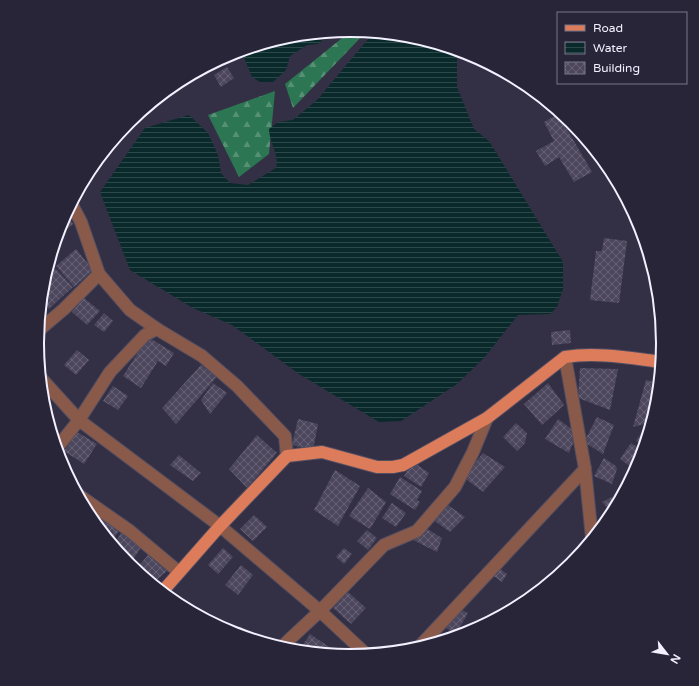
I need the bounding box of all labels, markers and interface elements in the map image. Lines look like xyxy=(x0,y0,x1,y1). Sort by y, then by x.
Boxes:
legend xyxy=(557,12,687,84)
text: Road xyxy=(593,21,623,35)
text: Water xyxy=(593,41,628,55)
text: Building xyxy=(593,61,640,75)
north arrow xyxy=(647,634,687,674)
text: N xyxy=(667,652,683,666)

